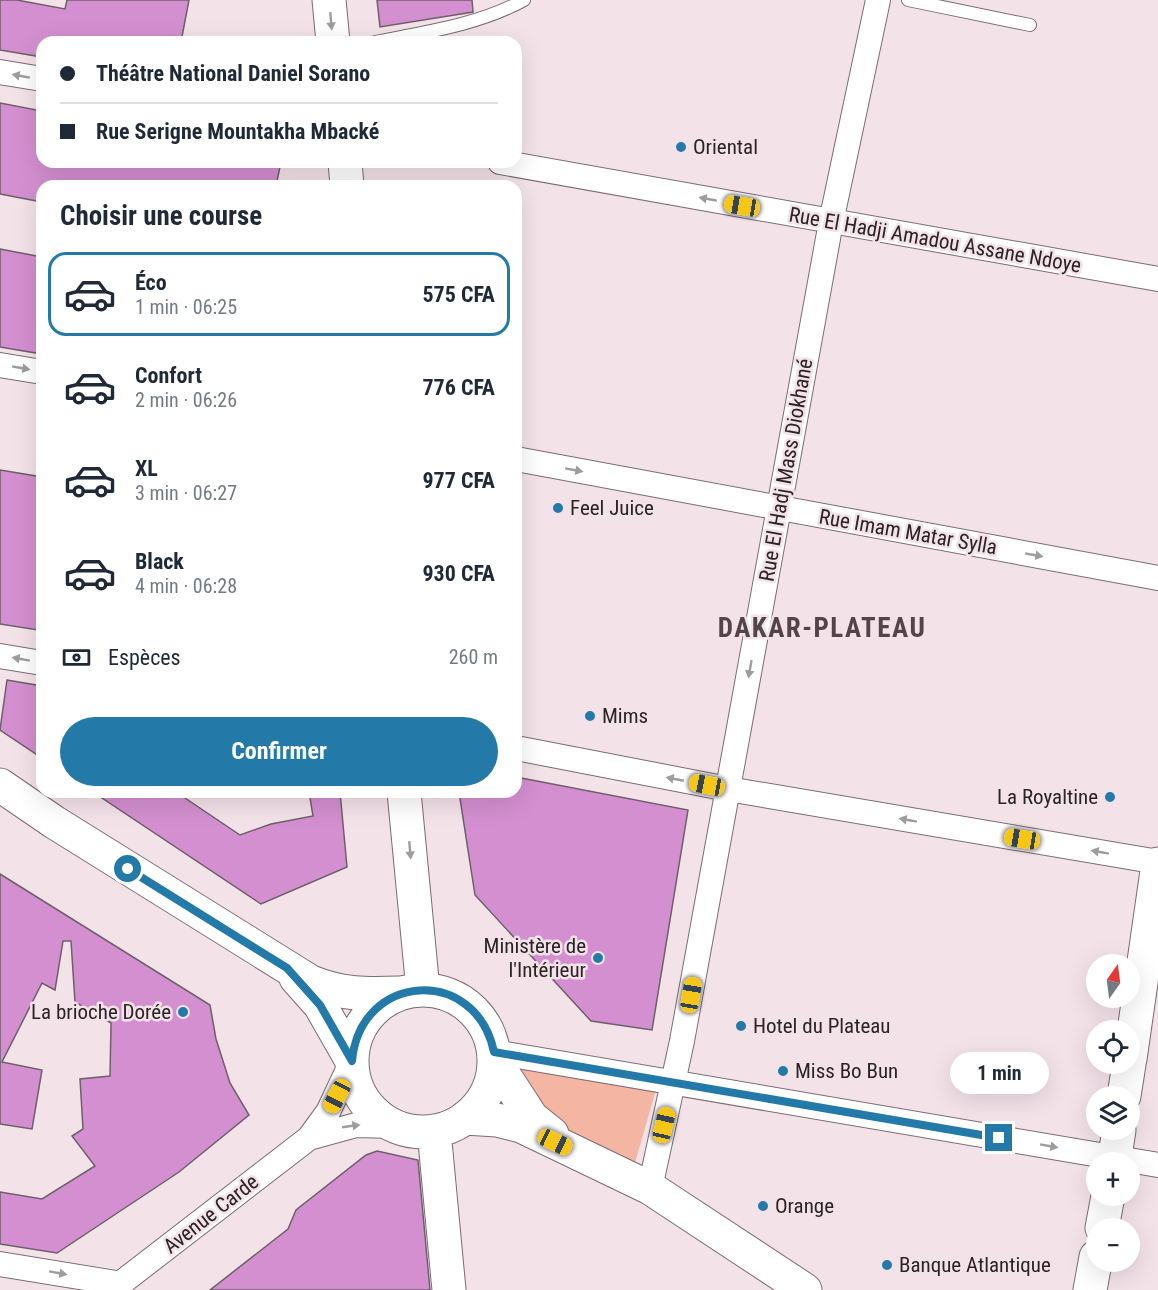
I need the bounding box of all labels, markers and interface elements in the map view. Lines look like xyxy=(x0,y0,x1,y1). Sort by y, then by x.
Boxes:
one-way arrow xyxy=(326,12,336,31)
text: Théâtre National Daniel Sorano xyxy=(96,61,370,86)
one-way arrow xyxy=(11,71,30,80)
text: Rue Serigne Mountakha Mbacké xyxy=(96,119,379,144)
place label: Oriental xyxy=(693,135,758,159)
marker: Oriental xyxy=(674,140,688,154)
one-way arrow xyxy=(698,194,717,203)
car xyxy=(723,194,761,218)
text: Choisir une course xyxy=(60,200,262,232)
street label: Rue El Hadji Amadou Assane Ndoye xyxy=(787,202,1083,278)
icon: car xyxy=(63,267,117,321)
text: Éco xyxy=(135,270,167,295)
text: 575 CFA xyxy=(422,282,495,307)
text: 1 min · 06:25 xyxy=(135,295,237,319)
street label: Rue El Hadj Mass Diokhané xyxy=(755,356,817,583)
icon: car xyxy=(63,360,117,414)
text: Confort xyxy=(135,363,202,388)
one-way arrow xyxy=(12,364,31,373)
text: 776 CFA xyxy=(422,375,495,400)
text: 2 min · 06:26 xyxy=(135,388,237,412)
icon: car xyxy=(63,453,117,507)
text: XL xyxy=(135,456,158,481)
one-way arrow xyxy=(564,466,583,475)
text: 977 CFA xyxy=(422,468,495,493)
text: 3 min · 06:27 xyxy=(135,481,237,505)
place label: Feel Juice xyxy=(570,496,654,520)
marker: Feel Juice xyxy=(551,501,565,515)
street label: Rue Imam Matar Sylla xyxy=(817,505,999,559)
icon: car xyxy=(63,546,117,600)
text: Black xyxy=(135,549,184,574)
one-way arrow xyxy=(1024,551,1043,560)
text: 930 CFA xyxy=(422,561,495,586)
text: 4 min · 06:28 xyxy=(135,574,237,598)
district label: DAKAR-PLATEAU xyxy=(718,612,926,644)
icon: cash xyxy=(60,641,93,674)
text: Espèces xyxy=(108,645,181,670)
text: 260 m xyxy=(449,645,498,669)
one-way arrow xyxy=(11,655,30,664)
one-way arrow xyxy=(745,659,754,678)
place label: Mims xyxy=(602,704,648,728)
marker: Mims xyxy=(583,709,597,723)
button: Confirmer xyxy=(60,717,498,786)
car xyxy=(688,773,726,797)
one-way arrow xyxy=(665,774,684,783)
place label: La Royaltine xyxy=(997,785,1098,809)
marker: La Royaltine xyxy=(1103,790,1117,804)
one-way arrow xyxy=(898,815,917,824)
car xyxy=(1003,827,1041,851)
one-way arrow xyxy=(405,841,415,860)
one-way arrow xyxy=(1091,847,1110,856)
route start xyxy=(114,855,141,882)
place label: Ministère de l'Intérieur xyxy=(484,934,586,982)
marker: Ministère de l'Intérieur xyxy=(591,951,605,965)
north arrow xyxy=(1086,954,1140,1008)
map controls xyxy=(1086,954,1140,1272)
car xyxy=(679,976,703,1014)
place label: La brioche Dorée xyxy=(31,1000,171,1024)
marker: La brioche Dorée xyxy=(176,1005,190,1019)
place label: Hotel du Plateau xyxy=(753,1014,890,1038)
marker: Hotel du Plateau xyxy=(734,1019,748,1033)
button: locate xyxy=(1086,1020,1140,1074)
callout: 1 min xyxy=(950,1051,1048,1093)
place label: Miss Bo Bun xyxy=(795,1059,898,1083)
text: 1 min xyxy=(977,1061,1022,1085)
marker: Miss Bo Bun xyxy=(776,1064,790,1078)
car xyxy=(321,1076,353,1116)
button: layers xyxy=(1086,1086,1140,1140)
car xyxy=(651,1105,677,1145)
one-way arrow xyxy=(342,1122,361,1131)
route end xyxy=(985,1124,1012,1151)
car xyxy=(535,1126,575,1158)
one-way arrow xyxy=(1040,1142,1059,1151)
button: + xyxy=(1086,1152,1140,1206)
street label: Avenue Carde xyxy=(159,1169,263,1258)
place label: Orange xyxy=(775,1194,834,1218)
marker: Orange xyxy=(756,1199,770,1213)
button: − xyxy=(1086,1218,1140,1272)
place label: Banque Atlantique xyxy=(899,1253,1051,1277)
marker: Banque Atlantique xyxy=(880,1258,894,1272)
one-way arrow xyxy=(48,1269,67,1278)

